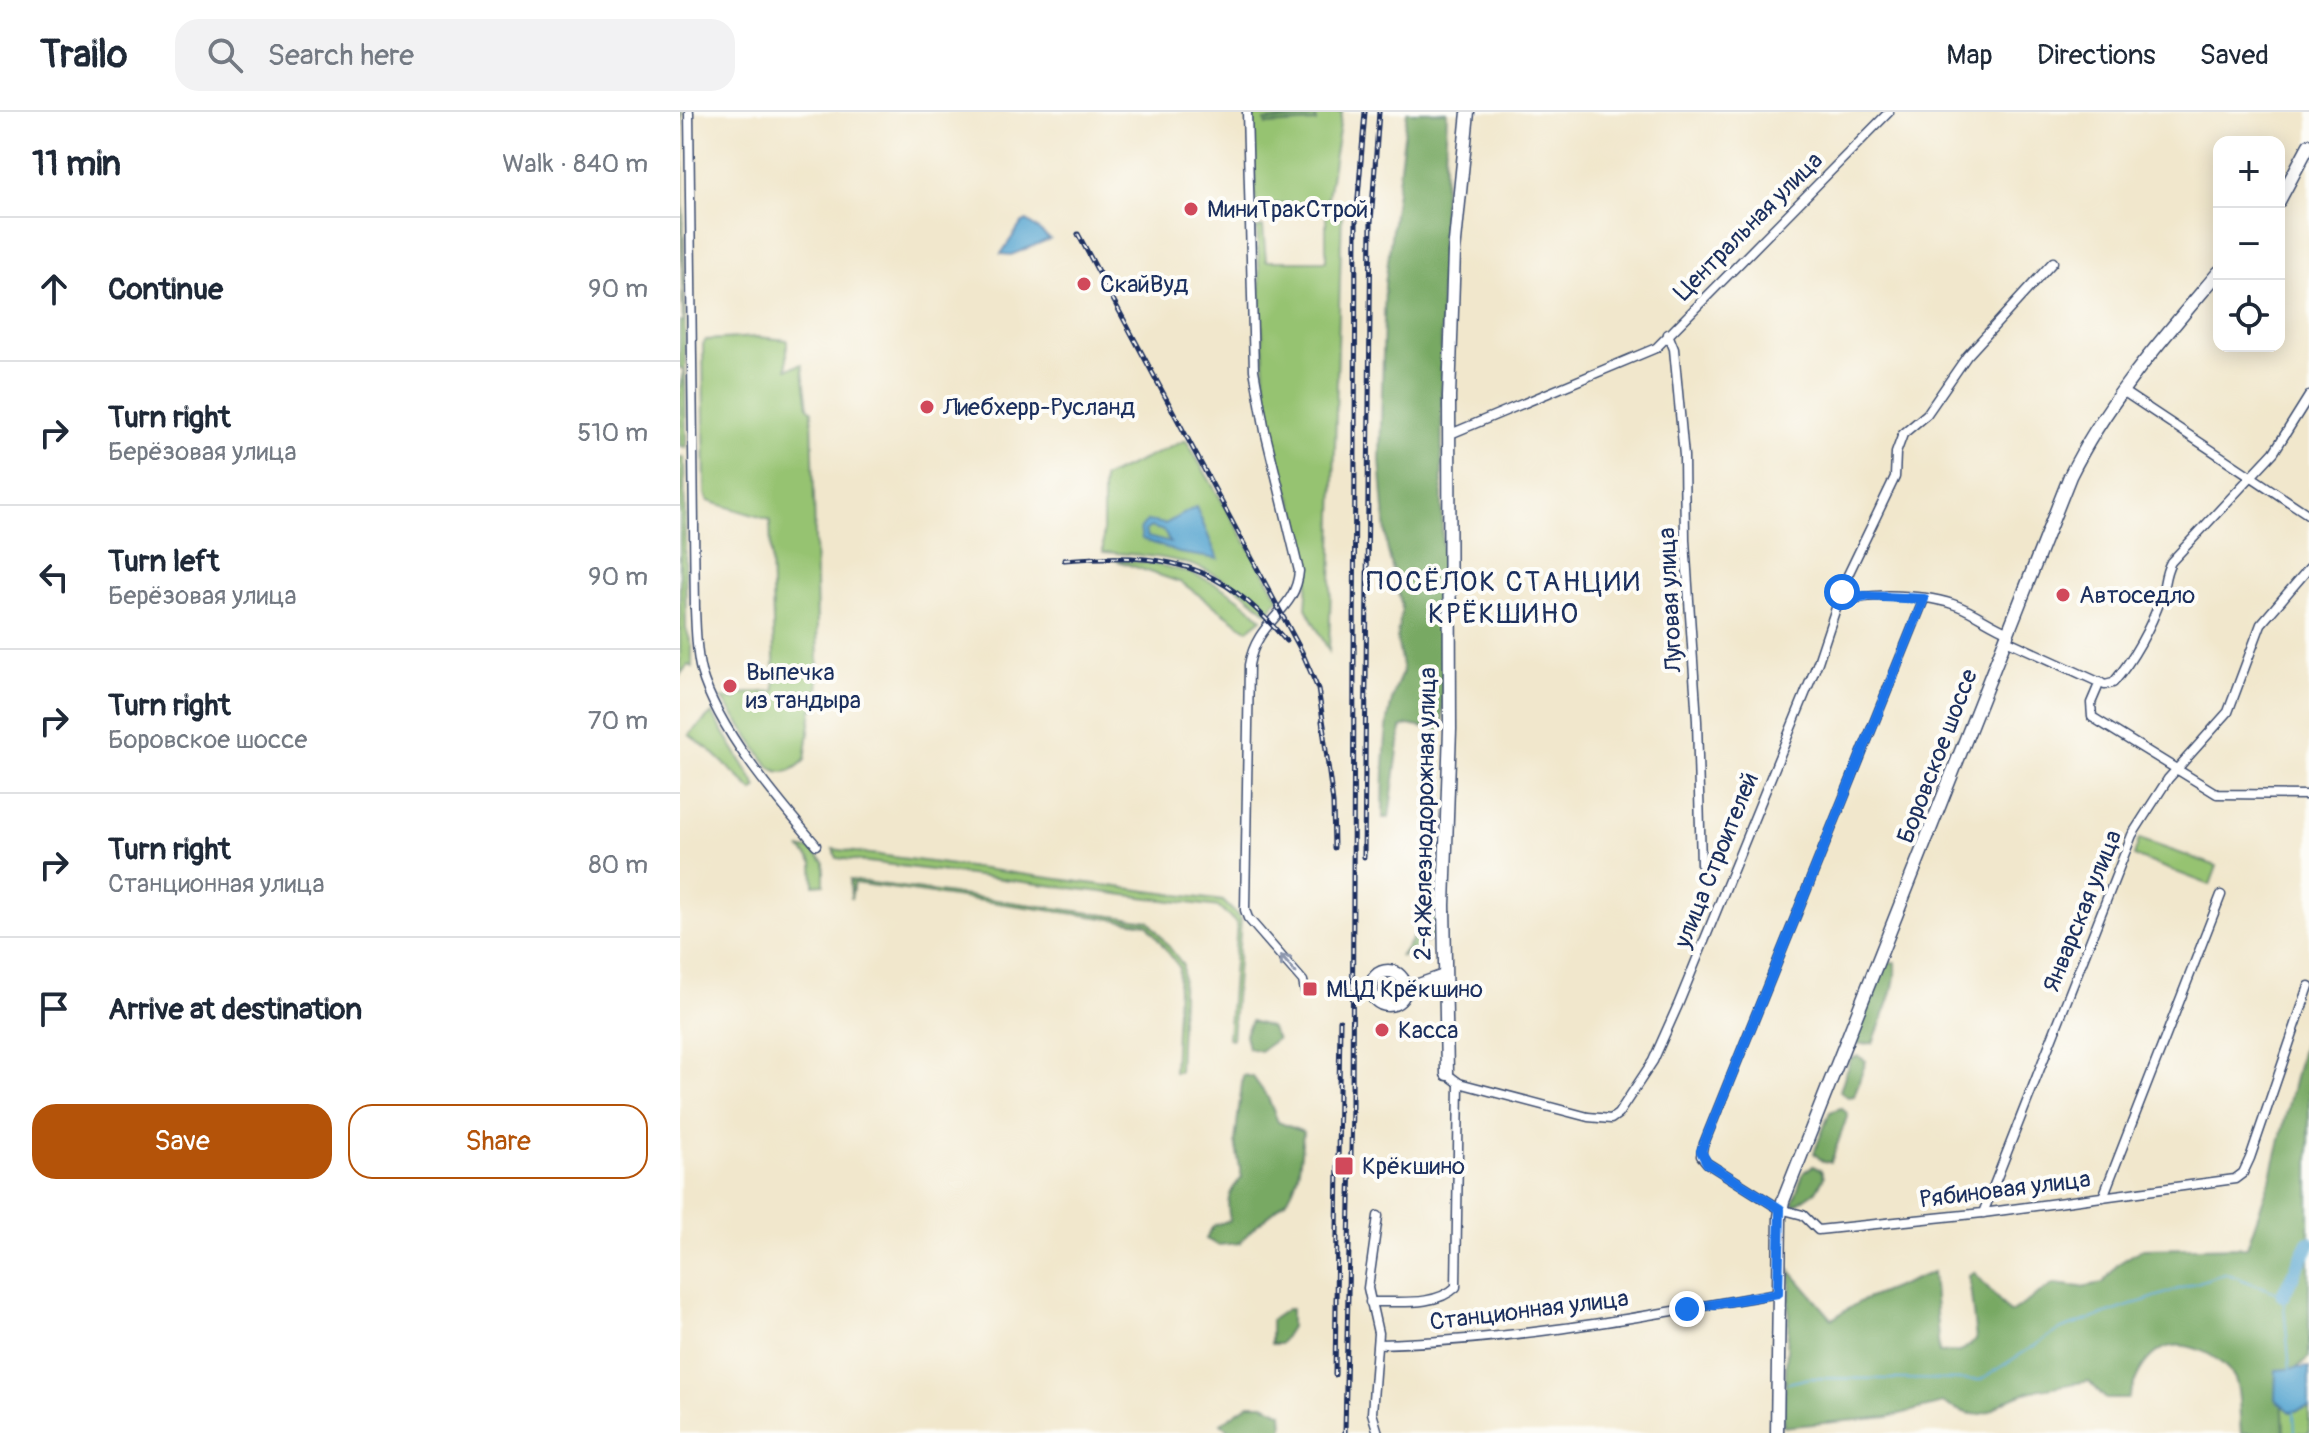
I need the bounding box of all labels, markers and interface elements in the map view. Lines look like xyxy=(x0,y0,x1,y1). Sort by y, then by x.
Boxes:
search box xyxy=(175,19,735,91)
text: Trailo xyxy=(40,31,127,79)
icon: search xyxy=(203,33,247,77)
text: Search here xyxy=(267,37,414,74)
text: Map xyxy=(1946,38,1993,73)
text: Directions xyxy=(2037,38,2156,73)
text: Saved xyxy=(2200,38,2269,73)
map controls xyxy=(2213,136,2285,352)
button: + xyxy=(2213,136,2285,208)
text: 11 min xyxy=(32,143,121,186)
street label: Центральная улица xyxy=(1668,146,1829,307)
text: Walk · 840 m xyxy=(502,148,648,180)
place label: МиниТракСтрой xyxy=(1207,195,1368,224)
marker: МиниТракСтрой xyxy=(1182,200,1200,218)
button: − xyxy=(2213,208,2285,280)
icon: ahead xyxy=(32,267,76,311)
place label: СкайВуд xyxy=(1100,270,1189,299)
text: Continue xyxy=(108,271,223,308)
text: 90 m xyxy=(588,273,648,305)
marker: СкайВуд xyxy=(1075,275,1093,293)
button: locate xyxy=(2213,280,2285,352)
place label: Лиебхерр-Русланд xyxy=(942,393,1136,422)
marker: Лиебхерр-Русланд xyxy=(918,398,936,416)
text: Turn right xyxy=(108,399,231,436)
icon: right xyxy=(32,411,76,455)
text: 510 m xyxy=(577,417,648,449)
text: Берёзовая улица xyxy=(108,436,297,468)
street label: Луговая улица xyxy=(1652,527,1689,674)
text: Turn left xyxy=(108,543,219,580)
icon: left xyxy=(32,555,76,599)
text: 90 m xyxy=(588,561,648,593)
district label: ПОСЁЛОК СТАНЦИИ КРЁКШИНО xyxy=(1366,565,1642,632)
route start xyxy=(1824,574,1860,610)
text: Берёзовая улица xyxy=(108,580,297,612)
place label: Автоседло xyxy=(2079,581,2195,610)
marker: Автоседло xyxy=(2054,586,2072,604)
place label: Выпечка из тандыра xyxy=(746,658,861,715)
street label: Боровское шоссе xyxy=(1891,665,1984,847)
street label: 2-я Железнодорожная улица xyxy=(1408,667,1443,961)
marker: Выпечка из тандыра xyxy=(721,677,739,695)
text: Turn right xyxy=(108,687,231,724)
icon: right xyxy=(32,699,76,743)
text: 70 m xyxy=(588,705,648,737)
text: Боровское шоссе xyxy=(108,724,307,756)
street label: улица Строителей xyxy=(1668,768,1765,953)
street label: Январская улица xyxy=(2037,826,2128,996)
text: Turn right xyxy=(108,831,231,868)
icon: right xyxy=(32,843,76,887)
text: 80 m xyxy=(588,849,648,881)
text: Станционная улица xyxy=(108,868,325,900)
one-way arrow xyxy=(1279,954,1297,974)
place label: МЦД Крёкшино xyxy=(1326,975,1483,1004)
marker: МЦД Крёкшино xyxy=(1301,980,1319,998)
icon: arrive xyxy=(32,987,76,1031)
text: Arrive at destination xyxy=(108,991,362,1028)
place label: Касса xyxy=(1398,1016,1459,1045)
marker: Касса xyxy=(1373,1021,1391,1039)
button: Save xyxy=(32,1104,332,1179)
button: Share xyxy=(348,1104,648,1179)
place label: Крёкшино xyxy=(1362,1152,1465,1181)
marker: Крёкшино xyxy=(1333,1155,1355,1177)
street label: Рябиновая улица xyxy=(1918,1165,2092,1214)
street label: Станционная улица xyxy=(1428,1284,1630,1337)
route end xyxy=(1669,1291,1705,1327)

